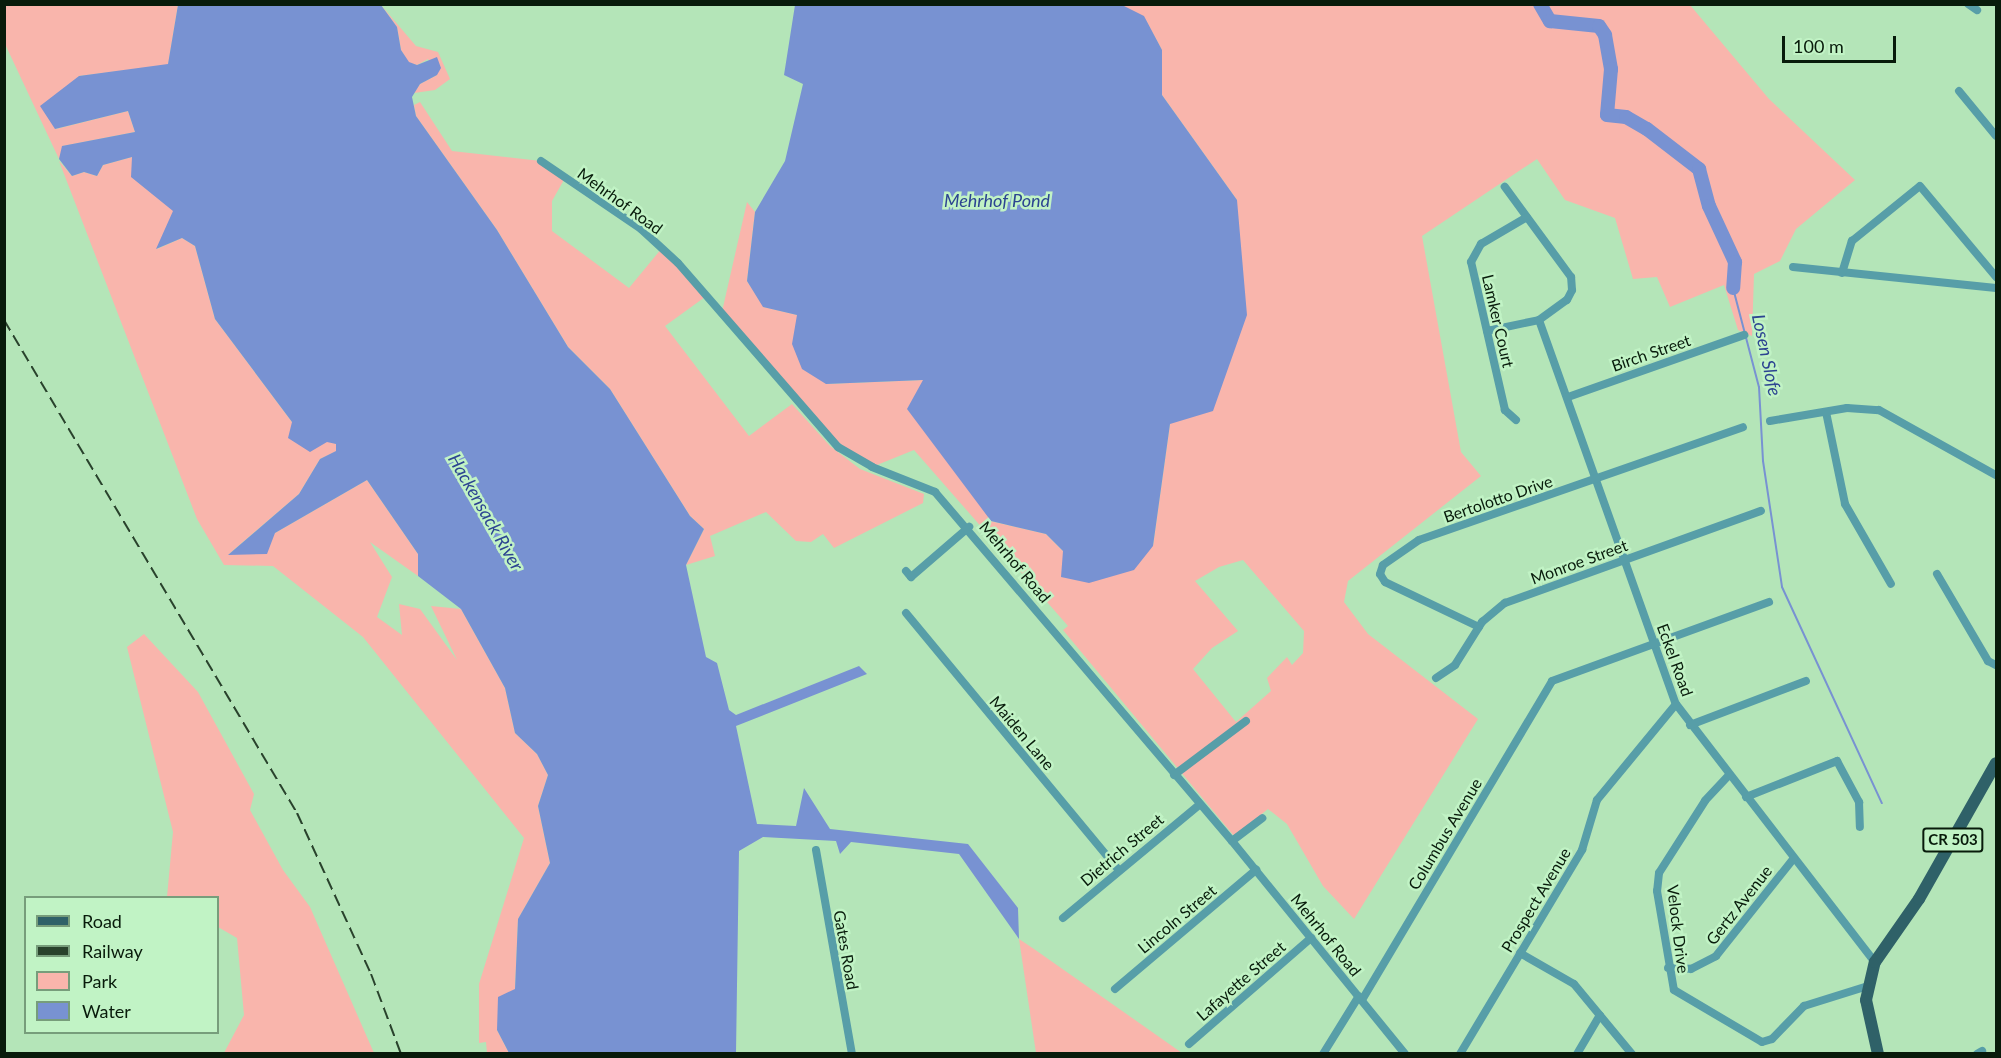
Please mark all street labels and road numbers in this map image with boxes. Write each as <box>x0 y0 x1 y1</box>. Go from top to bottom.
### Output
street label: Mehrhof Road <box>574 164 666 238</box>
street label: Lamker Court <box>1478 272 1518 370</box>
street label: Birch Street <box>1609 331 1693 375</box>
street label: Bertolotto Drive <box>1441 471 1555 527</box>
street label: Mehrhof Road <box>975 517 1055 607</box>
street label: Monroe Street <box>1528 536 1630 588</box>
street label: Eckel Road <box>1653 621 1697 699</box>
street label: Maiden Lane <box>986 692 1058 774</box>
street label: Columbus Avenue <box>1404 774 1486 894</box>
street label: Dietrich Street <box>1077 810 1167 890</box>
road number: CR 503 <box>1922 828 1984 852</box>
street label: Prospect Avenue <box>1497 844 1575 956</box>
street label: Gertz Avenue <box>1702 861 1776 949</box>
street label: Lincoln Street <box>1134 881 1220 957</box>
street label: Velock Drive <box>1663 884 1693 974</box>
street label: Mehrhof Road <box>1287 890 1365 980</box>
street label: Gates Road <box>830 909 862 991</box>
street label: Lafayette Street <box>1193 937 1289 1025</box>

